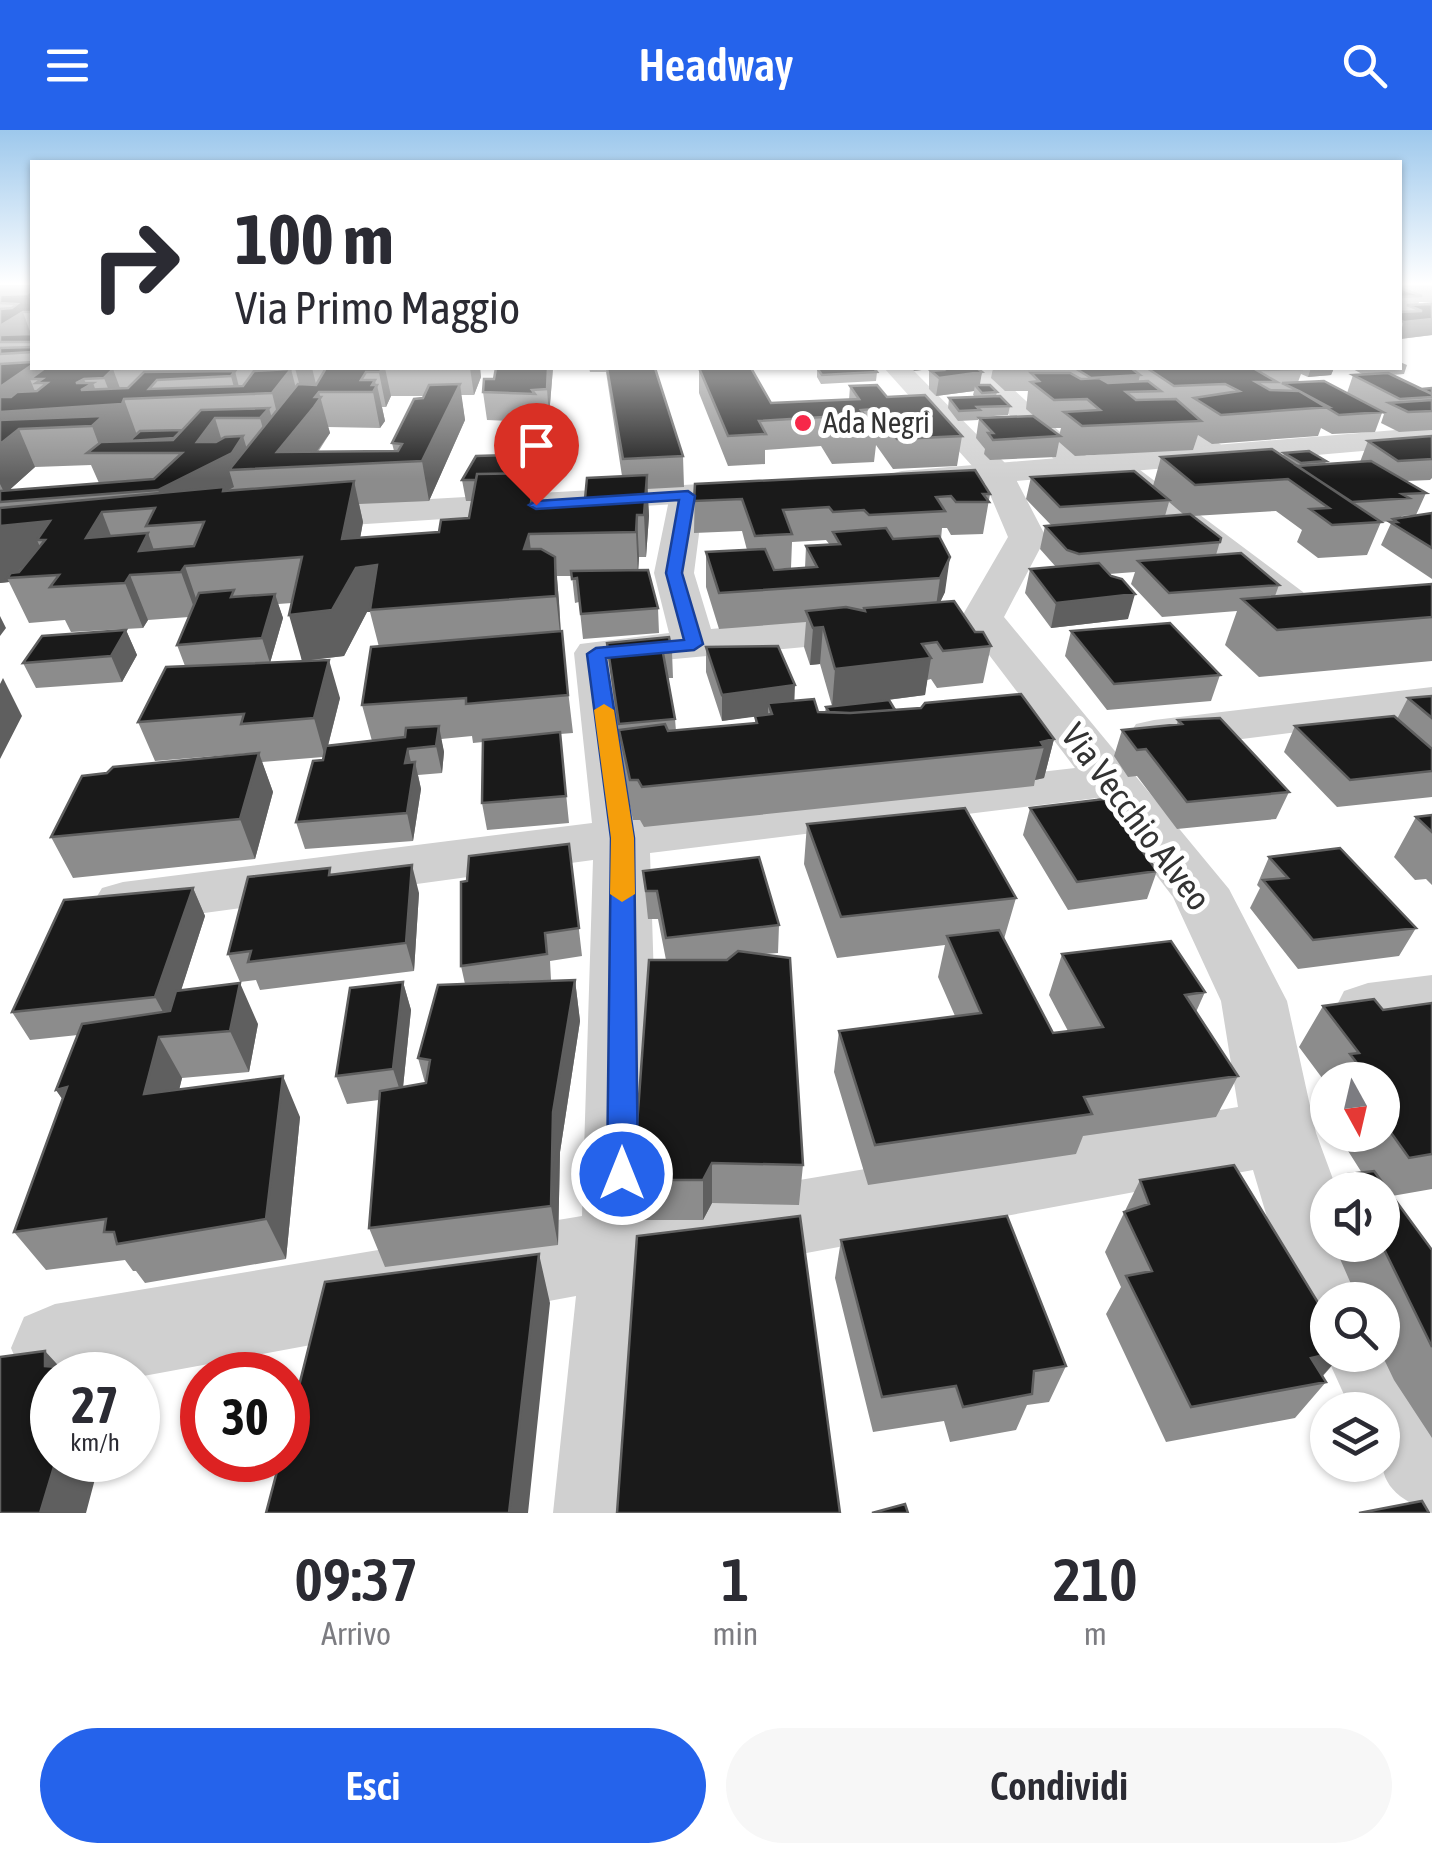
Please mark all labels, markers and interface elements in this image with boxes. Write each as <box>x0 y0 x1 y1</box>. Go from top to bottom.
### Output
icon: menu <box>40 38 95 93</box>
icon: search <box>1337 38 1392 93</box>
text: Headway <box>639 39 793 91</box>
text: 100 m <box>235 199 394 279</box>
icon: right <box>70 200 200 330</box>
text: Via Primo Maggio <box>235 282 520 334</box>
pin <box>494 403 579 506</box>
place label: Ada Negri <box>823 405 930 439</box>
marker: Ada Negri <box>792 412 814 434</box>
icon: arrive <box>509 418 564 473</box>
street label: Via Vecchio Alveo <box>1054 715 1220 917</box>
north arrow <box>1310 1062 1400 1152</box>
map controls <box>1310 1062 1400 1482</box>
position arrow <box>570 1122 674 1226</box>
button: sound <box>1310 1172 1400 1262</box>
button: search <box>1310 1282 1400 1372</box>
speed limit sign: 30 <box>180 1352 310 1482</box>
text: 27 <box>71 1376 118 1434</box>
button: layers <box>1310 1392 1400 1482</box>
text: km/h <box>70 1428 120 1456</box>
text: 09:37 <box>294 1545 418 1614</box>
text: 1 <box>721 1545 750 1614</box>
text: 210 <box>1053 1545 1137 1614</box>
text: Arrivo <box>321 1615 391 1652</box>
text: min <box>712 1615 758 1652</box>
text: m <box>1084 1615 1107 1652</box>
button: Esci <box>40 1728 706 1843</box>
button: Condividi <box>726 1728 1392 1843</box>

